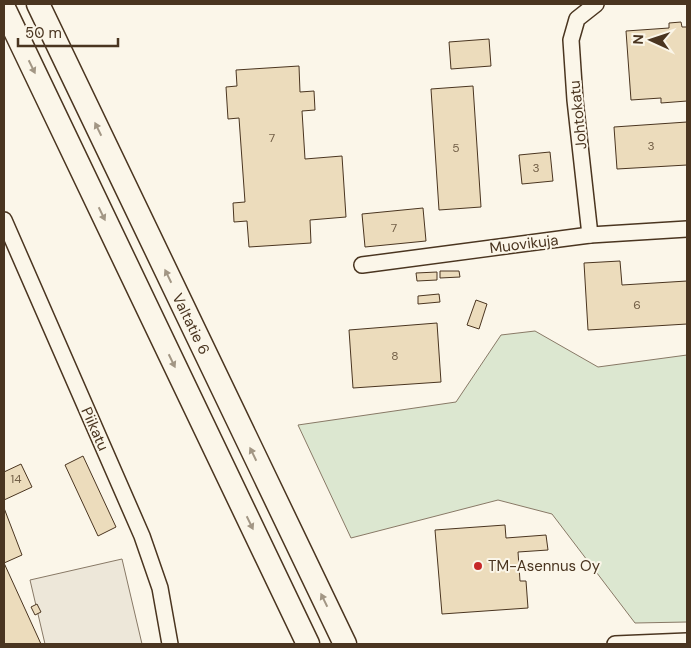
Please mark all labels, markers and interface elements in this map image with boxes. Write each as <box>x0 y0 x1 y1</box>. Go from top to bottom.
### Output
scale bar <box>18 15 118 47</box>
north arrow <box>626 15 676 65</box>
text: 50 m <box>25 23 62 43</box>
text: N <box>629 34 647 45</box>
one-way arrow <box>28 60 37 75</box>
street label: Johtokatu <box>564 79 592 151</box>
one-way arrow <box>94 122 102 136</box>
house number: 7 <box>269 130 275 146</box>
house number: 3 <box>647 138 655 154</box>
house number: 5 <box>452 140 460 156</box>
house number: 3 <box>532 160 540 176</box>
one-way arrow <box>99 207 107 221</box>
house number: 7 <box>391 220 397 236</box>
street label: Muovikuja <box>488 230 560 258</box>
one-way arrow <box>164 268 172 283</box>
street label: Valtatie 6 <box>168 290 214 358</box>
house number: 6 <box>633 297 641 313</box>
house number: 8 <box>391 348 399 364</box>
one-way arrow <box>169 354 177 368</box>
street label: Piikatu <box>77 404 113 454</box>
one-way arrow <box>249 447 257 461</box>
house number: 14 <box>10 471 22 487</box>
one-way arrow <box>246 516 254 530</box>
place label: TM-Asennus Oy <box>488 556 601 576</box>
marker: TM-Asennus Oy <box>472 560 484 572</box>
one-way arrow <box>319 593 327 607</box>

